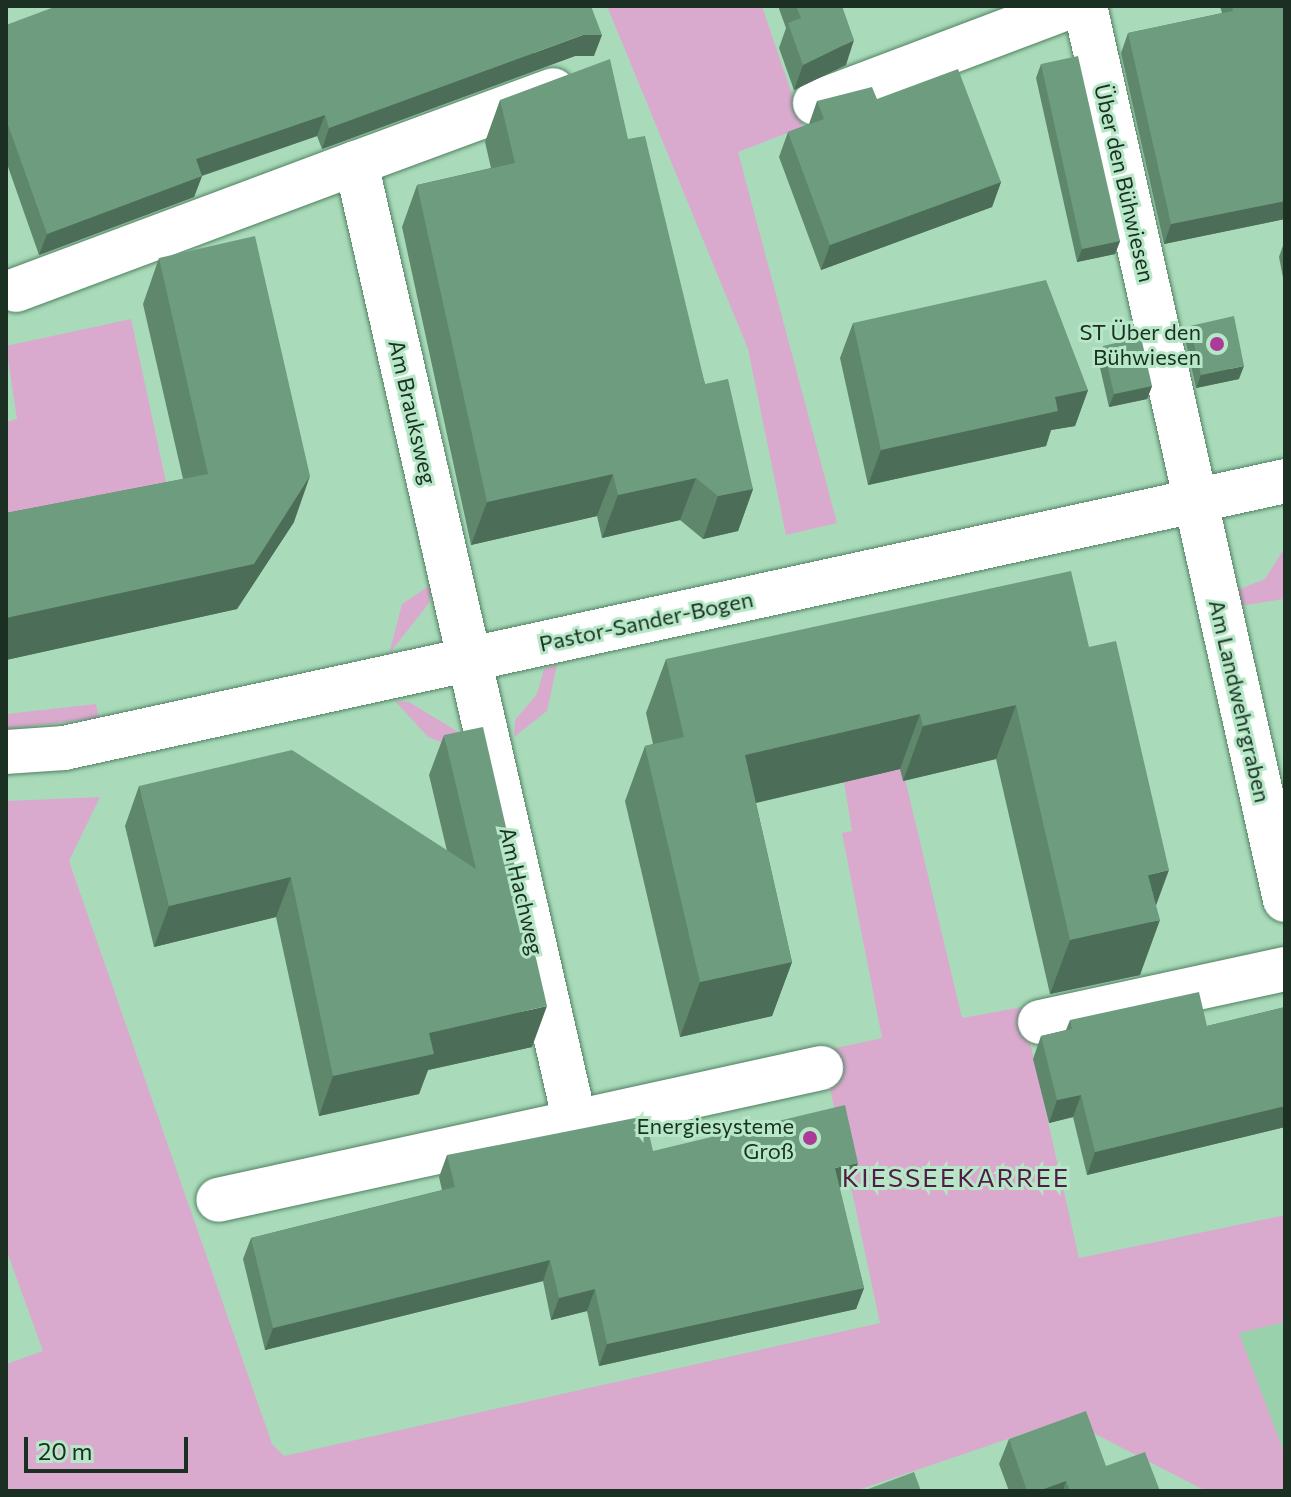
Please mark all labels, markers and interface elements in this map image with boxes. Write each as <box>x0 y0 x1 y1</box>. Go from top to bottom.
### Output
street label: Über den Bühwiesen <box>1089 81 1161 285</box>
place label: ST Über den Bühwiesen <box>1079 318 1201 370</box>
marker: ST Über den Bühwiesen <box>1208 335 1226 353</box>
street label: Am Brauksweg <box>384 337 442 487</box>
street label: Pastor-Sander-Bogen <box>537 585 755 657</box>
street label: Am Landwehrgraben <box>1204 597 1276 805</box>
street label: Am Hachweg <box>494 824 550 958</box>
place label: Energiesysteme Groß <box>636 1112 794 1164</box>
marker: Energiesysteme Groß <box>801 1129 819 1147</box>
district label: KIESSEEKARREE <box>842 1161 1070 1193</box>
scale bar <box>28 1421 192 1471</box>
text: 20 m <box>38 1436 92 1465</box>

